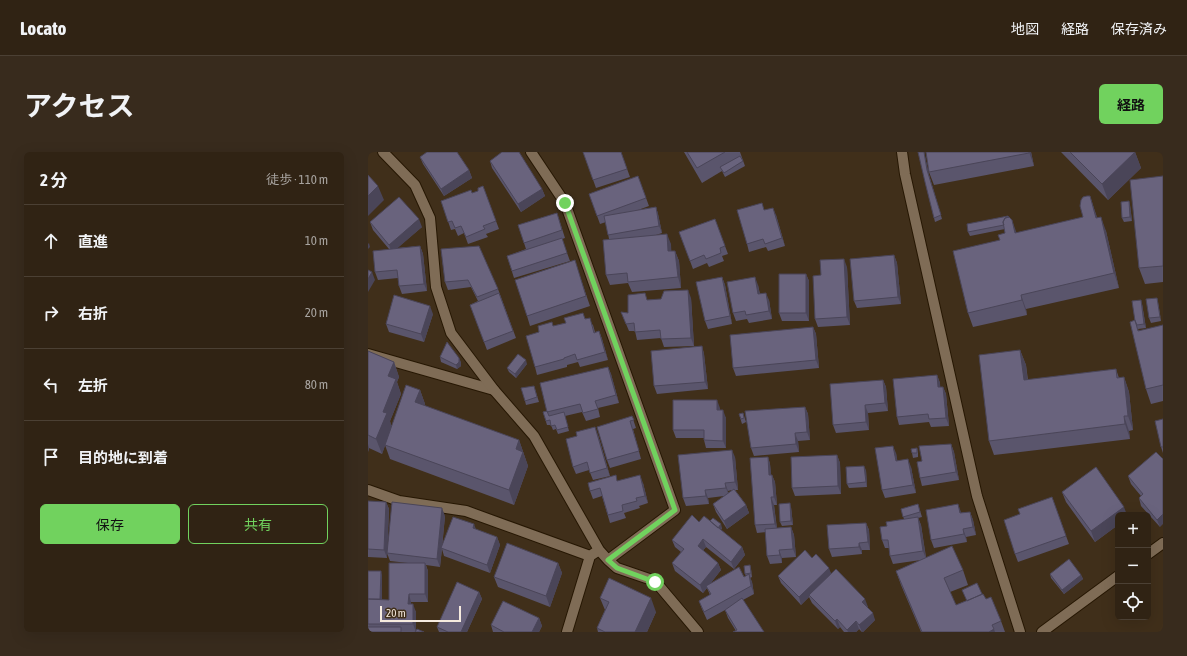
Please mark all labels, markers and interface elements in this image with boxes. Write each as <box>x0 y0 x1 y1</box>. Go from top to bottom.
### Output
text: Locato <box>20 17 66 39</box>
text: 地図 <box>1011 21 1039 37</box>
text: 経路 <box>1061 21 1089 37</box>
text: 保存済み <box>1111 21 1167 37</box>
button: 経路 <box>1099 84 1163 124</box>
text: アクセス <box>24 90 135 122</box>
text: 2 分 <box>40 170 67 190</box>
text: 徒歩 · 110 m <box>266 172 328 187</box>
route end <box>556 194 574 212</box>
icon: ahead <box>40 230 62 252</box>
text: 直進 <box>78 233 108 250</box>
text: 10 m <box>305 233 328 248</box>
icon: right <box>40 302 62 324</box>
text: 右折 <box>78 305 108 322</box>
text: 20 m <box>305 305 328 320</box>
icon: left <box>40 374 62 396</box>
text: 左折 <box>78 377 108 394</box>
text: 80 m <box>305 377 328 392</box>
icon: arrive <box>40 446 62 468</box>
text: 目的地に到着 <box>78 449 168 466</box>
button: 保存 <box>40 504 180 544</box>
button: 共有 <box>188 504 328 544</box>
map controls <box>1115 512 1151 620</box>
button: + <box>1115 512 1151 548</box>
button: − <box>1115 548 1151 584</box>
route start <box>646 573 664 591</box>
button: locate <box>1115 584 1151 620</box>
scale bar <box>380 604 461 623</box>
text: 20 m <box>386 607 406 619</box>

